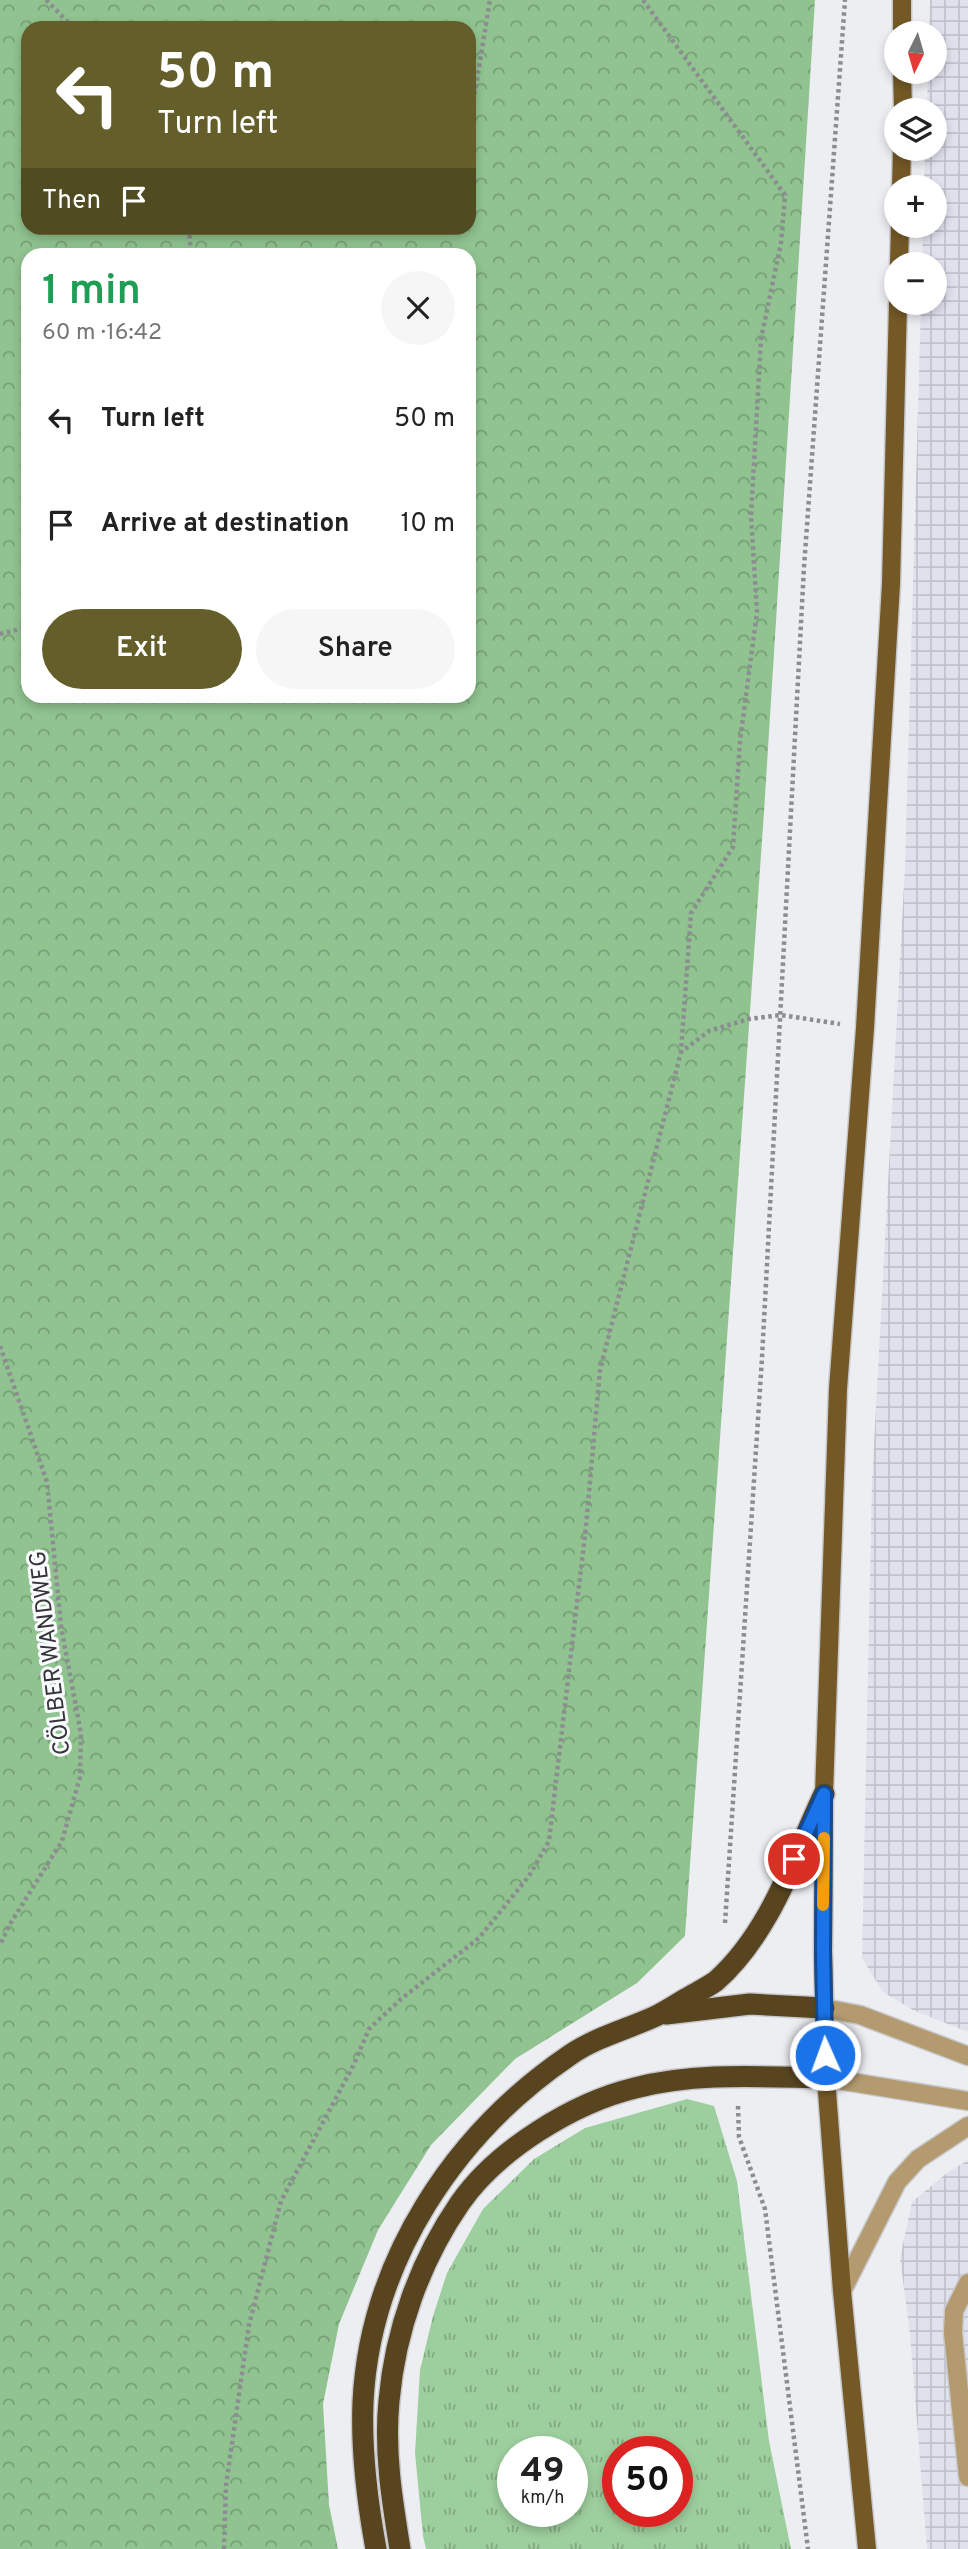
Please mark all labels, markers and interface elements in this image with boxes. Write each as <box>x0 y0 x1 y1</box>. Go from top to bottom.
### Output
north arrow <box>884 21 947 84</box>
map controls <box>884 21 947 315</box>
text: 50 m <box>157 44 274 106</box>
icon: left <box>42 49 133 140</box>
button: layers <box>884 98 947 161</box>
text: Turn left <box>157 105 278 145</box>
button: + <box>884 175 947 238</box>
icon: arrive <box>115 182 153 220</box>
text: Then <box>42 185 101 218</box>
button: − <box>884 252 947 315</box>
text: 1 min <box>42 266 141 319</box>
button: close <box>381 271 455 345</box>
text: 60 m · 16:42 <box>42 319 162 348</box>
icon: left <box>42 401 80 439</box>
text: Turn left <box>101 403 205 436</box>
text: 50 m <box>394 403 455 436</box>
icon: arrive <box>42 506 80 544</box>
text: Arrive at destination <box>101 508 349 541</box>
text: 10 m <box>400 508 455 541</box>
button: Exit <box>42 609 242 689</box>
button: Share <box>256 609 455 689</box>
street label: CÖLBER WANDWEG <box>24 1549 78 1757</box>
pin <box>764 1829 824 1889</box>
icon: arrive <box>775 1840 813 1878</box>
position arrow <box>788 2018 862 2092</box>
speed limit sign: 50 <box>602 2436 693 2527</box>
text: 49 <box>520 2450 565 2494</box>
text: km/h <box>521 2487 564 2510</box>

